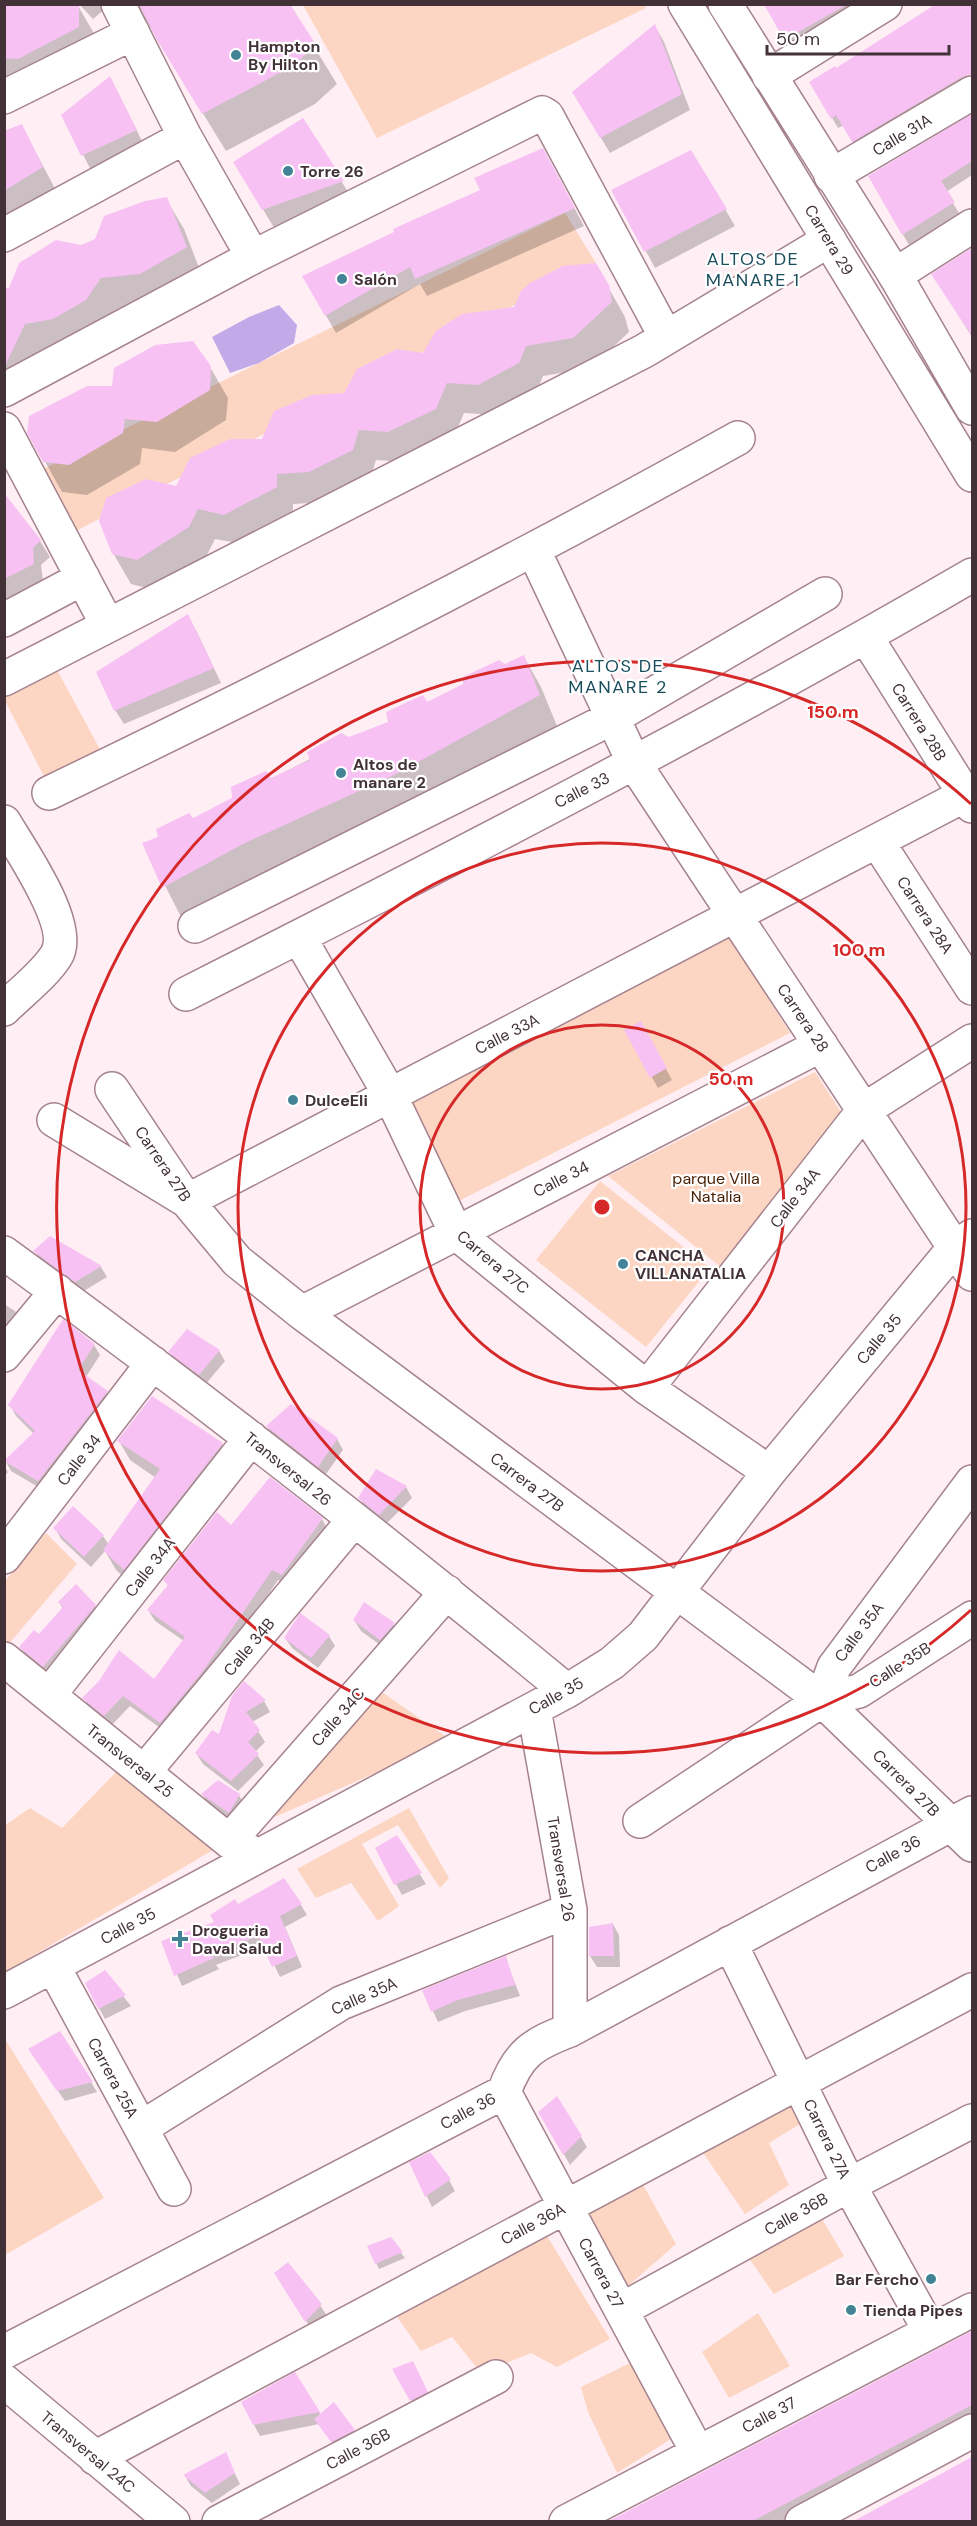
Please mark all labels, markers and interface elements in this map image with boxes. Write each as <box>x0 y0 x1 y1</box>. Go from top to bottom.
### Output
scale bar <box>767 18 948 56</box>
text: 50 m <box>776 27 820 51</box>
place label: Hampton By Hilton <box>248 36 320 75</box>
marker: Hampton By Hilton <box>229 48 243 62</box>
street label: Calle 31A <box>869 109 936 161</box>
place label: Torre 26 <box>300 161 364 182</box>
marker: Torre 26 <box>281 164 295 178</box>
street label: Carrera 29 <box>800 201 858 279</box>
district label: ALTOS DE MANARE 1 <box>706 247 800 292</box>
place label: Salón <box>354 269 397 290</box>
marker: Salón <box>335 272 349 286</box>
district label: ALTOS DE MANARE 2 <box>568 654 668 699</box>
street label: Carrera 28B <box>887 679 951 765</box>
text: 150 m <box>807 700 859 724</box>
place label: Altos de manare 2 <box>353 754 426 793</box>
marker: Altos de manare 2 <box>334 766 348 780</box>
street label: Calle 33 <box>551 767 613 813</box>
street label: Carrera 28A <box>892 872 958 958</box>
text: 100 m <box>832 938 886 962</box>
street label: Carrera 28 <box>772 980 834 1056</box>
street label: Calle 33A <box>471 1009 543 1059</box>
text: 50 m <box>708 1067 754 1091</box>
place label: DulceEli <box>305 1090 368 1111</box>
marker: DulceEli <box>286 1093 300 1107</box>
street label: Carrera 27B <box>130 1122 196 1206</box>
street label: Calle 34 <box>530 1156 593 1202</box>
street label: Calle 34A <box>765 1163 825 1232</box>
park label: parque Villa Natalia <box>672 1168 760 1207</box>
centre of rings <box>592 1197 612 1217</box>
street label: Carrera 27C <box>452 1226 534 1298</box>
place label: CANCHA VILLANATALIA <box>635 1245 746 1284</box>
marker: CANCHA VILLANATALIA <box>616 1257 630 1271</box>
street label: Calle 35 <box>852 1309 906 1369</box>
street label: Transversal 26 <box>240 1427 336 1511</box>
street label: Calle 34 <box>52 1430 106 1490</box>
street label: Carrera 27B <box>486 1447 568 1517</box>
street label: Calle 34A <box>120 1532 180 1601</box>
street label: Calle 35A <box>830 1598 889 1666</box>
street label: Calle 34B <box>219 1614 279 1680</box>
street label: Calle 35B <box>865 1637 935 1693</box>
street label: Calle 35 <box>525 1672 587 1720</box>
street label: Calle 34C <box>307 1683 369 1751</box>
street label: Transversal 25 <box>82 1719 178 1803</box>
street label: Carrera 27B <box>868 1745 944 1821</box>
street label: Transversal 26 <box>542 1815 580 1923</box>
street label: Calle 36 <box>862 1830 924 1878</box>
street label: Calle 35 <box>97 1903 159 1949</box>
place label: Drogueria Daval Salud <box>192 1920 282 1959</box>
marker: Drogueria Daval Salud <box>173 1932 187 1946</box>
street label: Calle 35A <box>328 1972 400 2020</box>
street label: Carrera 25A <box>83 2034 143 2122</box>
street label: Calle 36 <box>437 2088 499 2134</box>
street label: Carrera 27A <box>799 2096 856 2183</box>
street label: Calle 36B <box>760 2188 832 2240</box>
street label: Calle 36A <box>497 2198 569 2250</box>
street label: Carrera 27 <box>574 2234 628 2312</box>
place label: Bar Fercho <box>835 2269 919 2290</box>
marker: Bar Fercho <box>924 2272 938 2286</box>
place label: Tienda Pipes <box>863 2300 963 2321</box>
marker: Tienda Pipes <box>844 2303 858 2317</box>
street label: Calle 37 <box>738 2392 800 2438</box>
street label: Transversal 24C <box>36 2406 140 2498</box>
street label: Calle 36B <box>322 2423 394 2475</box>

